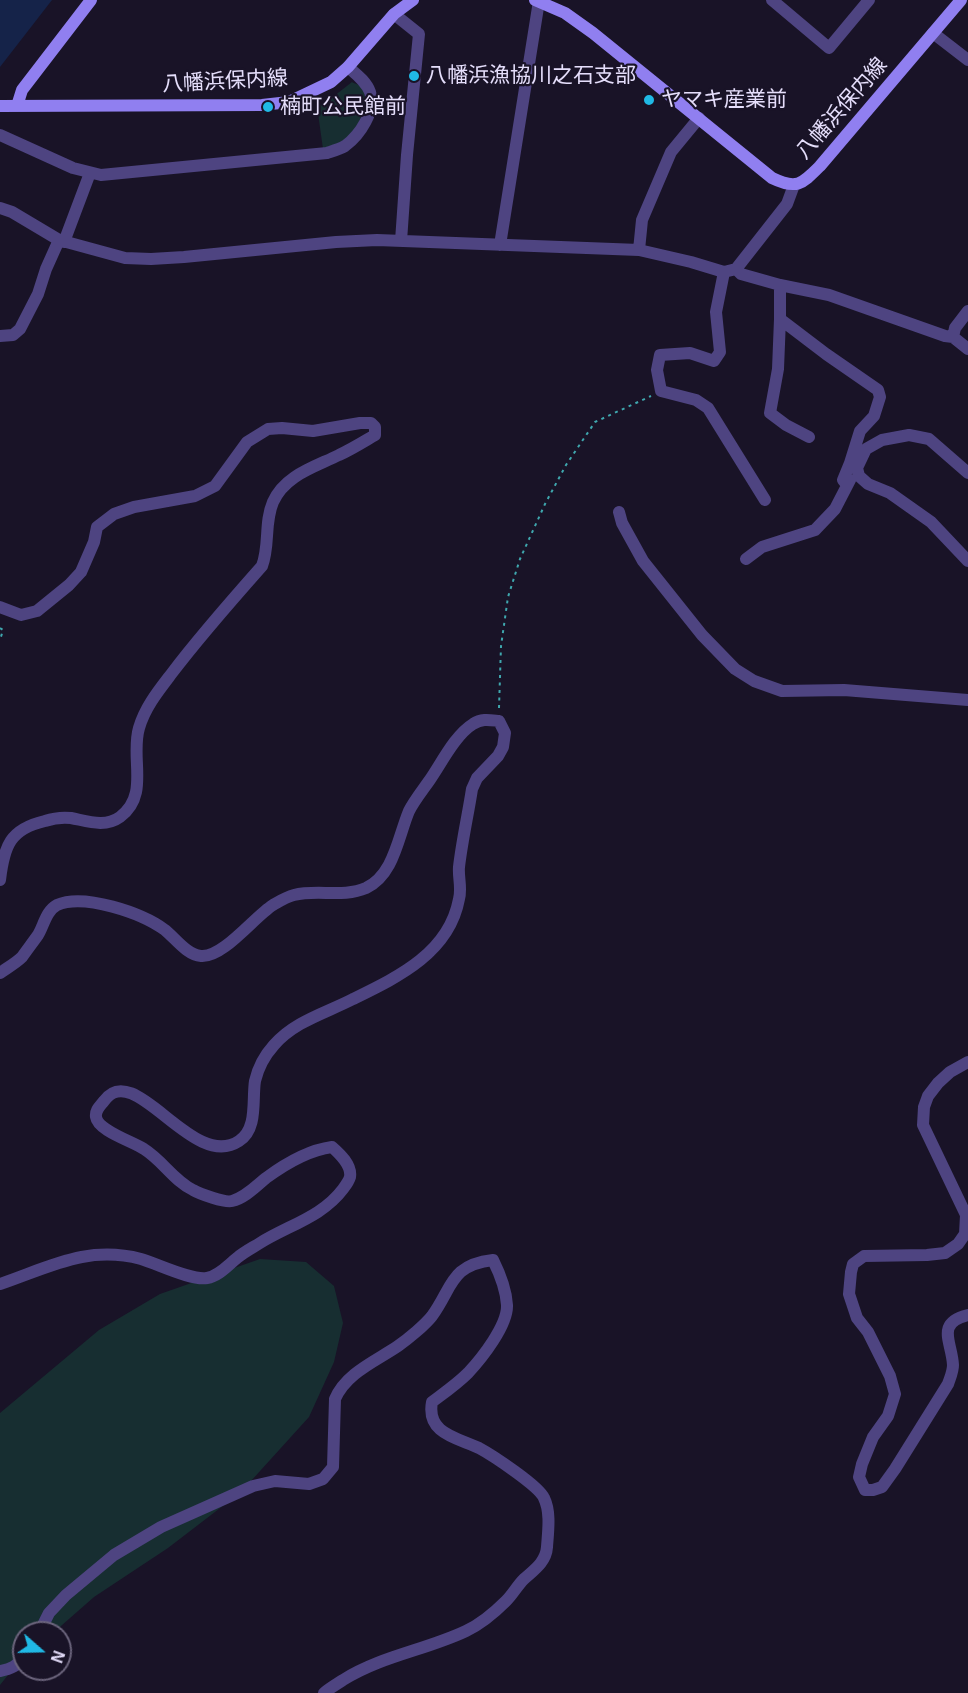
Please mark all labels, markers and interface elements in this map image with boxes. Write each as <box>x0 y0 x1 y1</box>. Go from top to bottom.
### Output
street label: 八幡浜保内線 <box>791 53 893 165</box>
place label: 八幡浜漁協川之石支部 <box>426 63 636 89</box>
street label: 八幡浜保内線 <box>161 66 289 98</box>
marker: 八幡浜漁協川之石支部 <box>407 69 421 83</box>
place label: ヤマキ産業前 <box>661 87 787 113</box>
marker: ヤマキ産業前 <box>642 93 656 107</box>
place label: 楠町公民館前 <box>280 94 406 120</box>
marker: 楠町公民館前 <box>261 100 275 114</box>
north arrow <box>12 1621 72 1681</box>
text: N <box>48 1648 67 1665</box>

